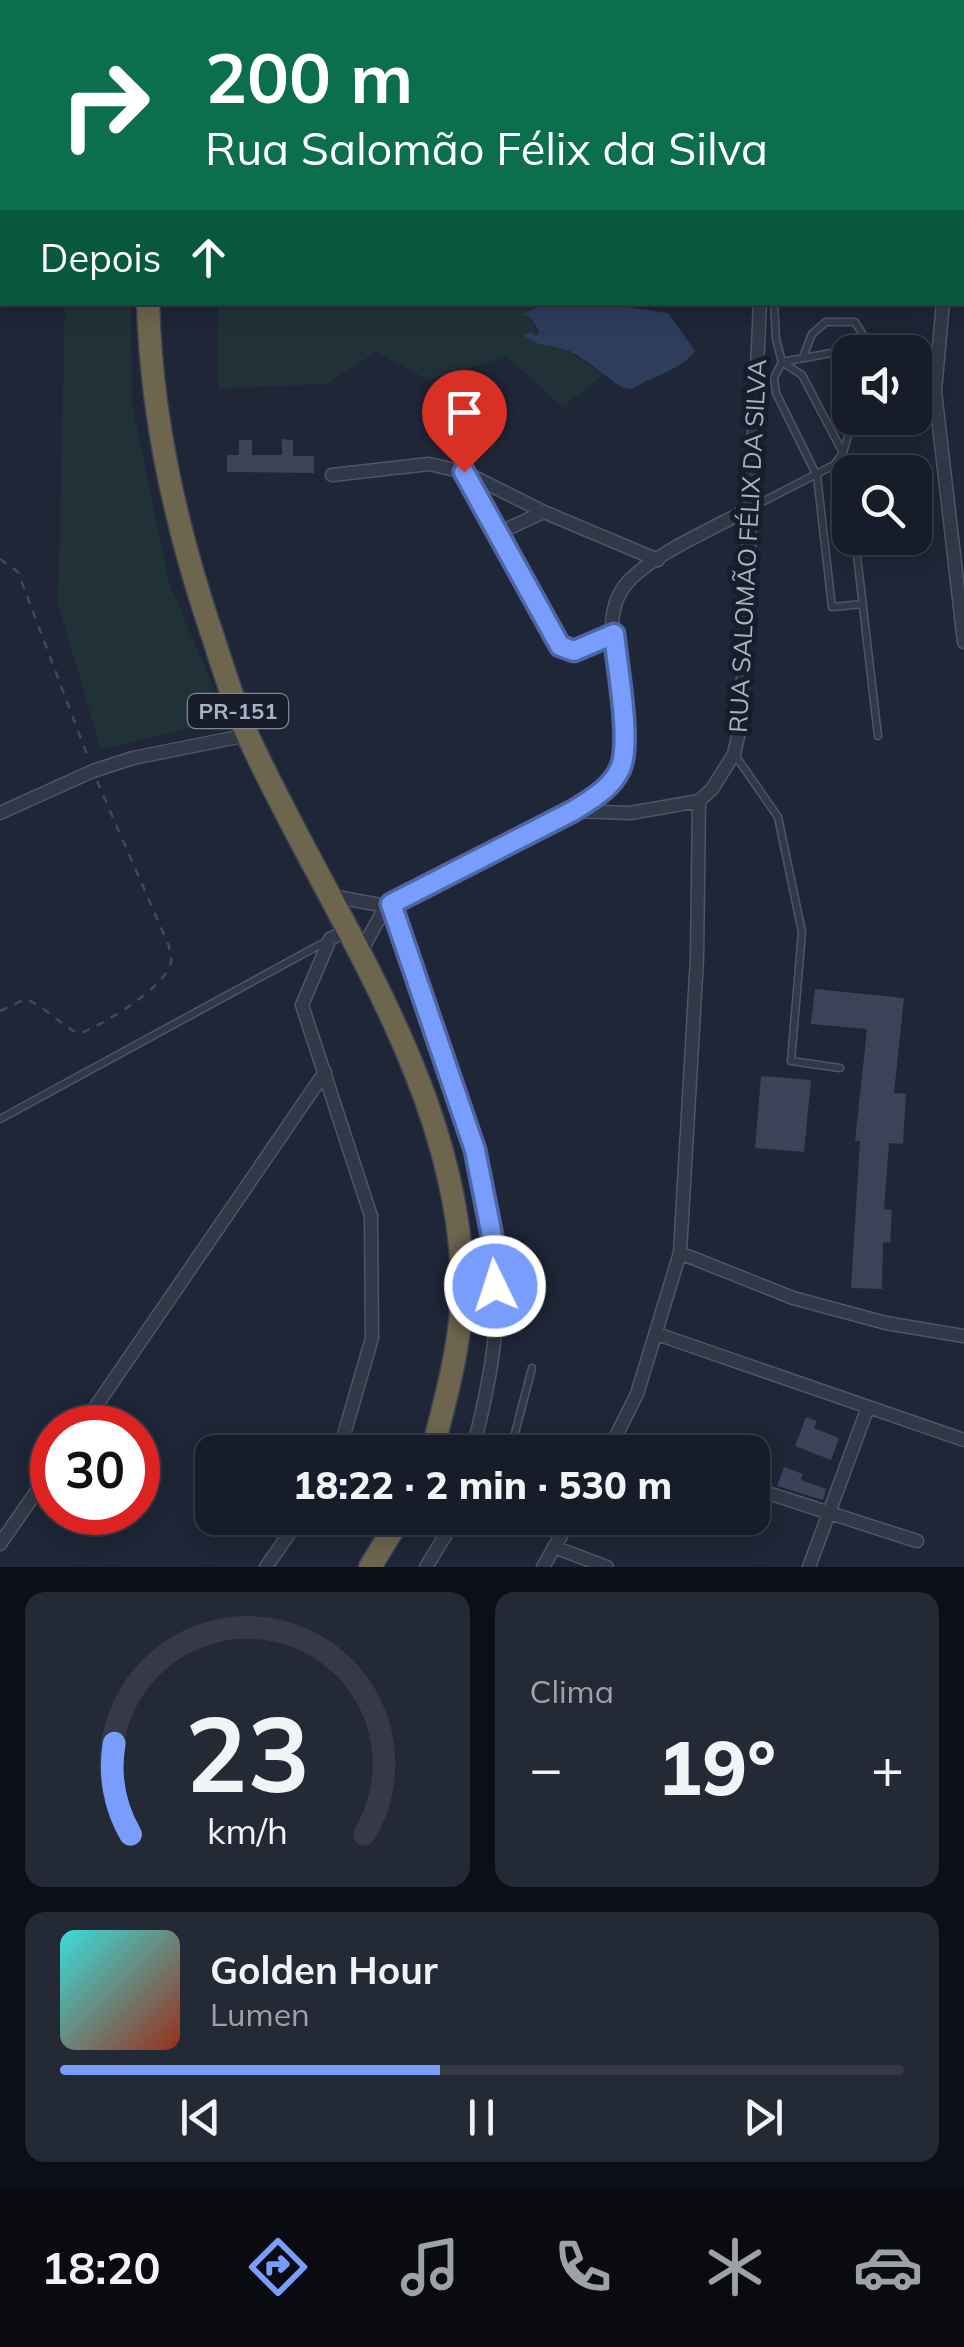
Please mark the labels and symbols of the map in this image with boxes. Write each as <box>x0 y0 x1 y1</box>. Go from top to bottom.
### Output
street label: RUA SALOMÃO FÉLIX DA SILVA <box>722 358 772 734</box>
pin <box>422 370 507 473</box>
road number: PR-151 <box>188 694 288 728</box>
position arrow <box>443 1234 547 1338</box>
speed limit sign: 30 <box>30 1405 160 1535</box>

